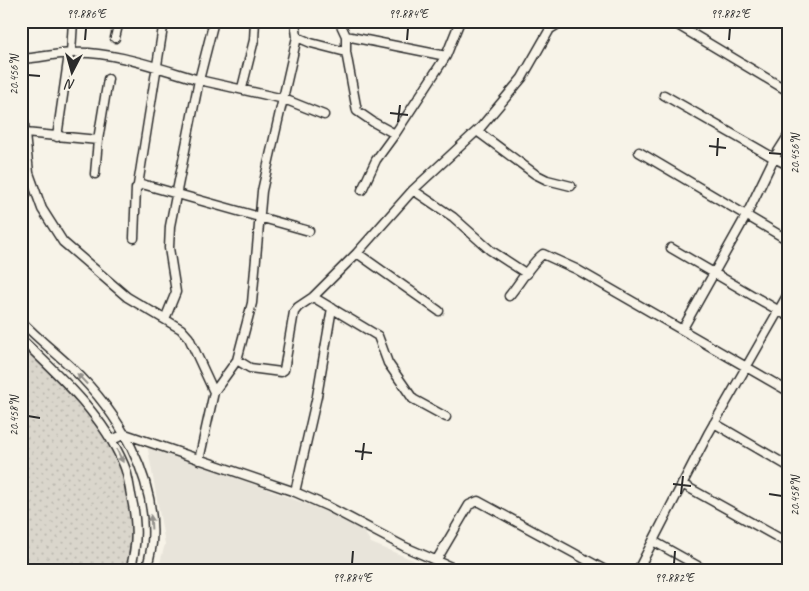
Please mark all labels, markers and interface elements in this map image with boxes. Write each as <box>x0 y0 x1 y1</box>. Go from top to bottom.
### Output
text: 99.886°E <box>66 6 107 22</box>
text: 99.884°E <box>388 6 429 22</box>
text: 99.882°E <box>710 6 751 22</box>
north arrow <box>48 48 98 98</box>
text: 20.456°N <box>6 53 22 95</box>
text: N <box>63 75 76 93</box>
text: 20.456°N <box>787 132 803 174</box>
one-way arrow <box>76 373 88 385</box>
text: 20.458°N <box>6 394 22 436</box>
one-way arrow <box>116 449 124 463</box>
text: 20.458°N <box>787 474 803 516</box>
one-way arrow <box>146 513 154 529</box>
text: 99.884°E <box>332 570 373 586</box>
text: 99.882°E <box>654 570 695 586</box>

